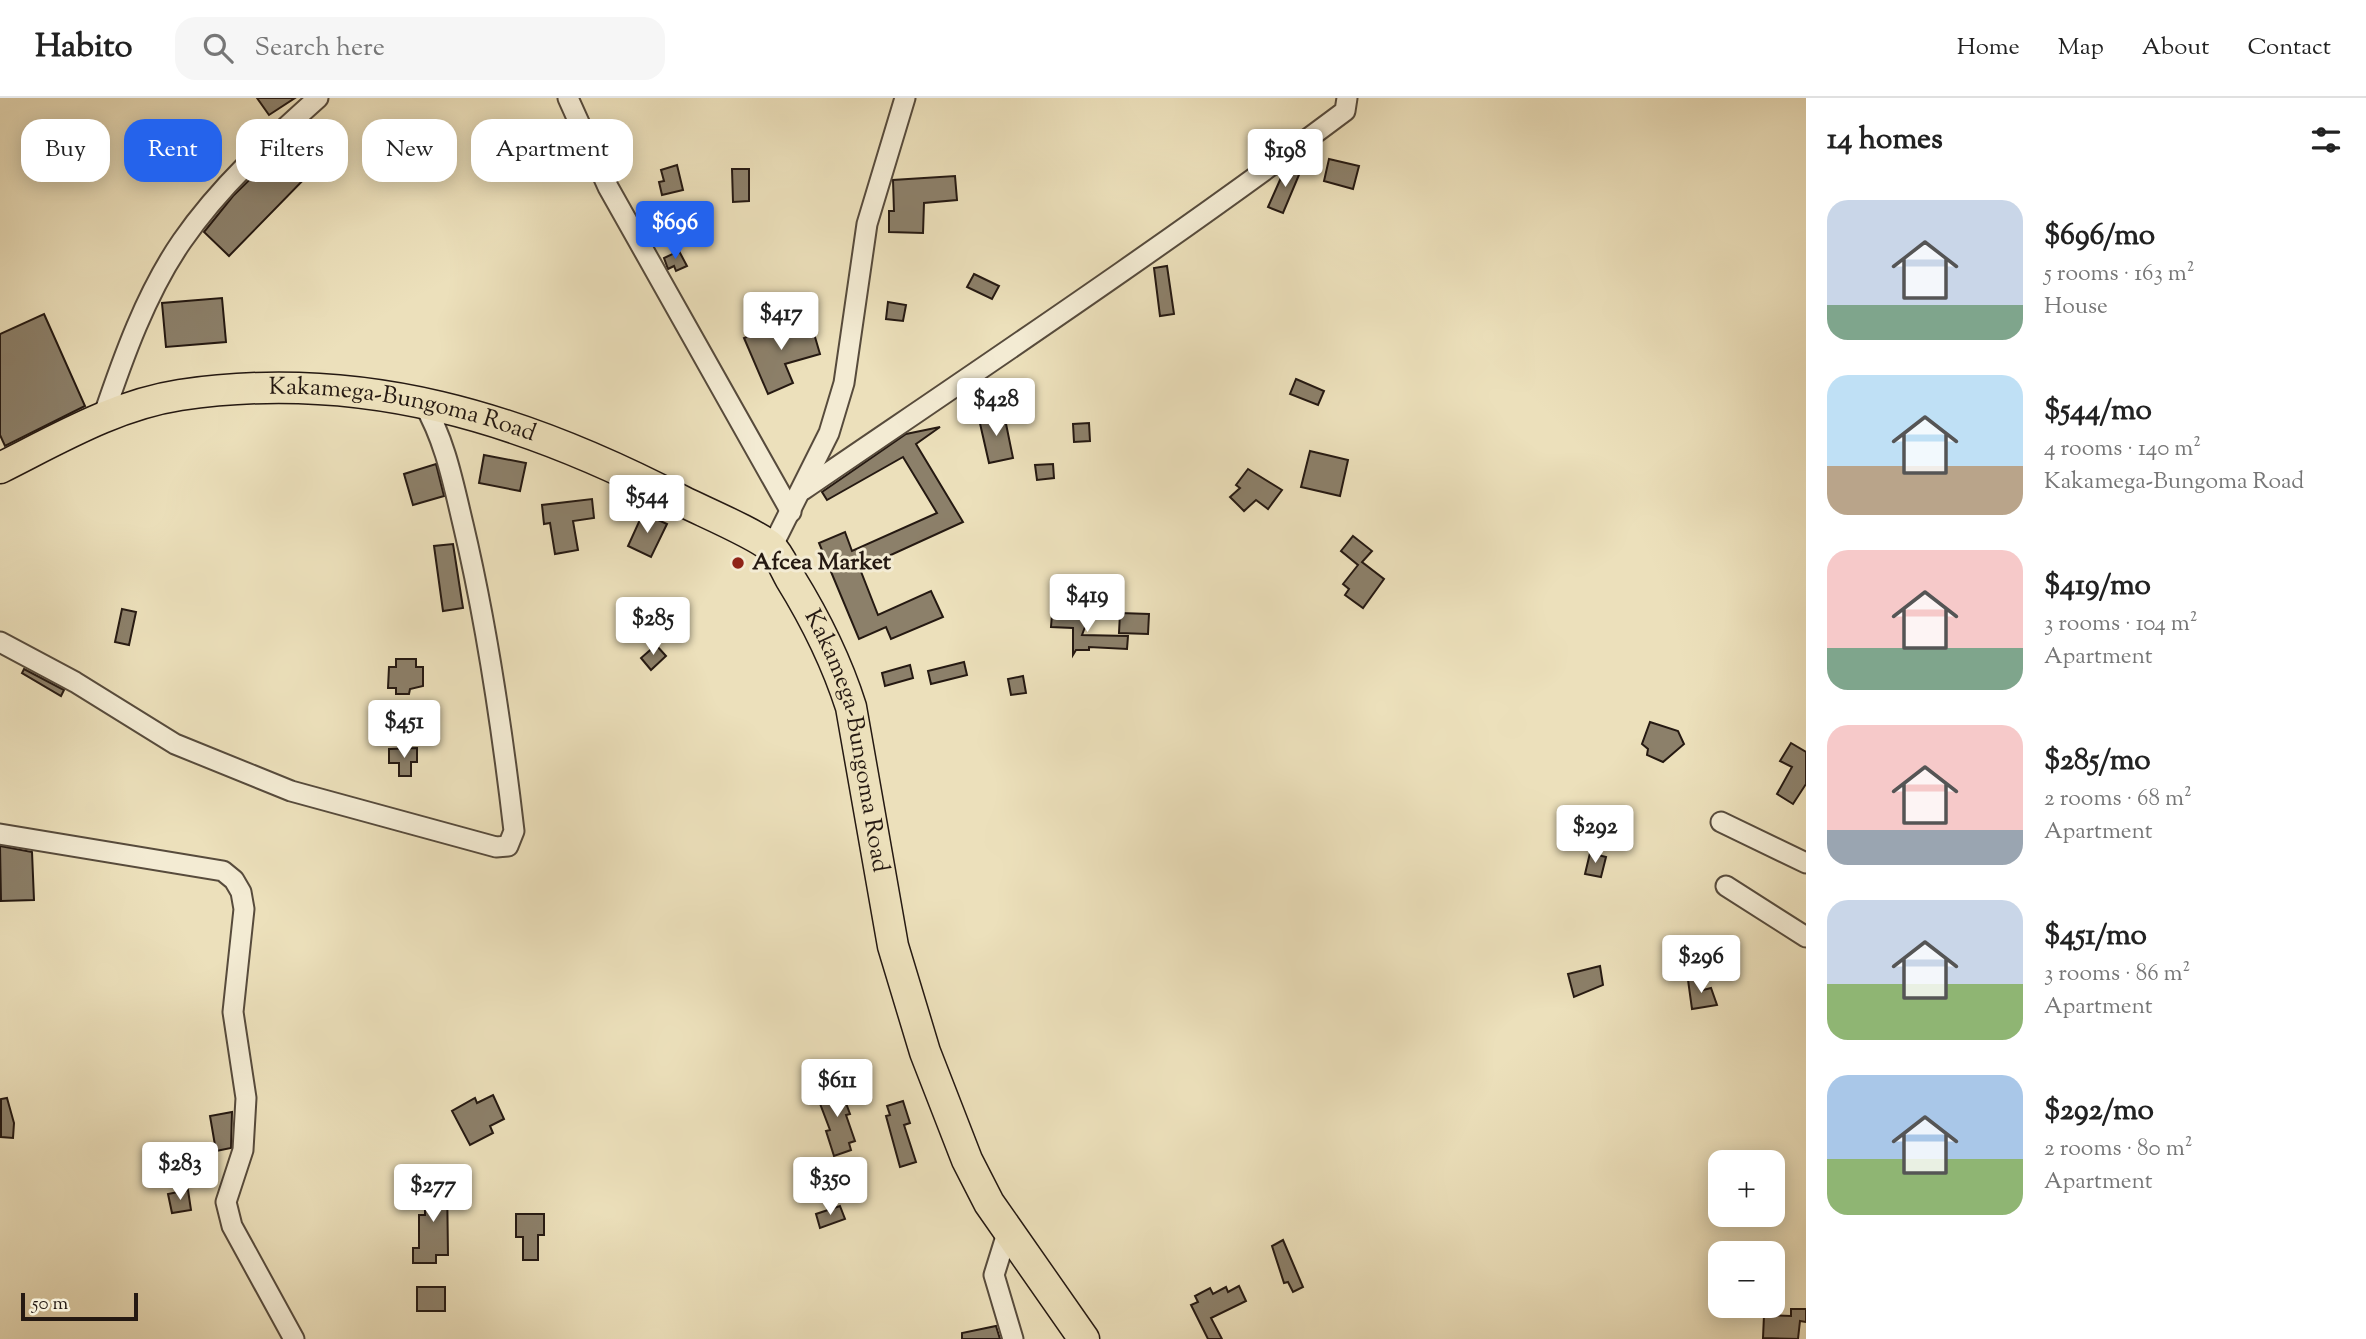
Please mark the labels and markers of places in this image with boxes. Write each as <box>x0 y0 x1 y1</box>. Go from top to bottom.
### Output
pin: $198 <box>1244 130 1326 189</box>
pin: $696 <box>634 202 716 261</box>
pin: $417 <box>740 292 822 352</box>
pin: $428 <box>955 378 1037 438</box>
pin: $544 <box>606 476 688 535</box>
place label: Afcea Market <box>752 546 892 580</box>
marker: Afcea Market <box>730 555 746 571</box>
pin: $419 <box>1046 574 1128 634</box>
pin: $285 <box>612 598 694 657</box>
pin: $451 <box>363 700 445 760</box>
pin: $292 <box>1554 806 1636 865</box>
pin: $296 <box>1660 936 1742 995</box>
pin: $611 <box>796 1060 878 1119</box>
pin: $283 <box>139 1142 221 1202</box>
pin: $350 <box>789 1158 871 1217</box>
pin: $277 <box>392 1164 474 1224</box>

